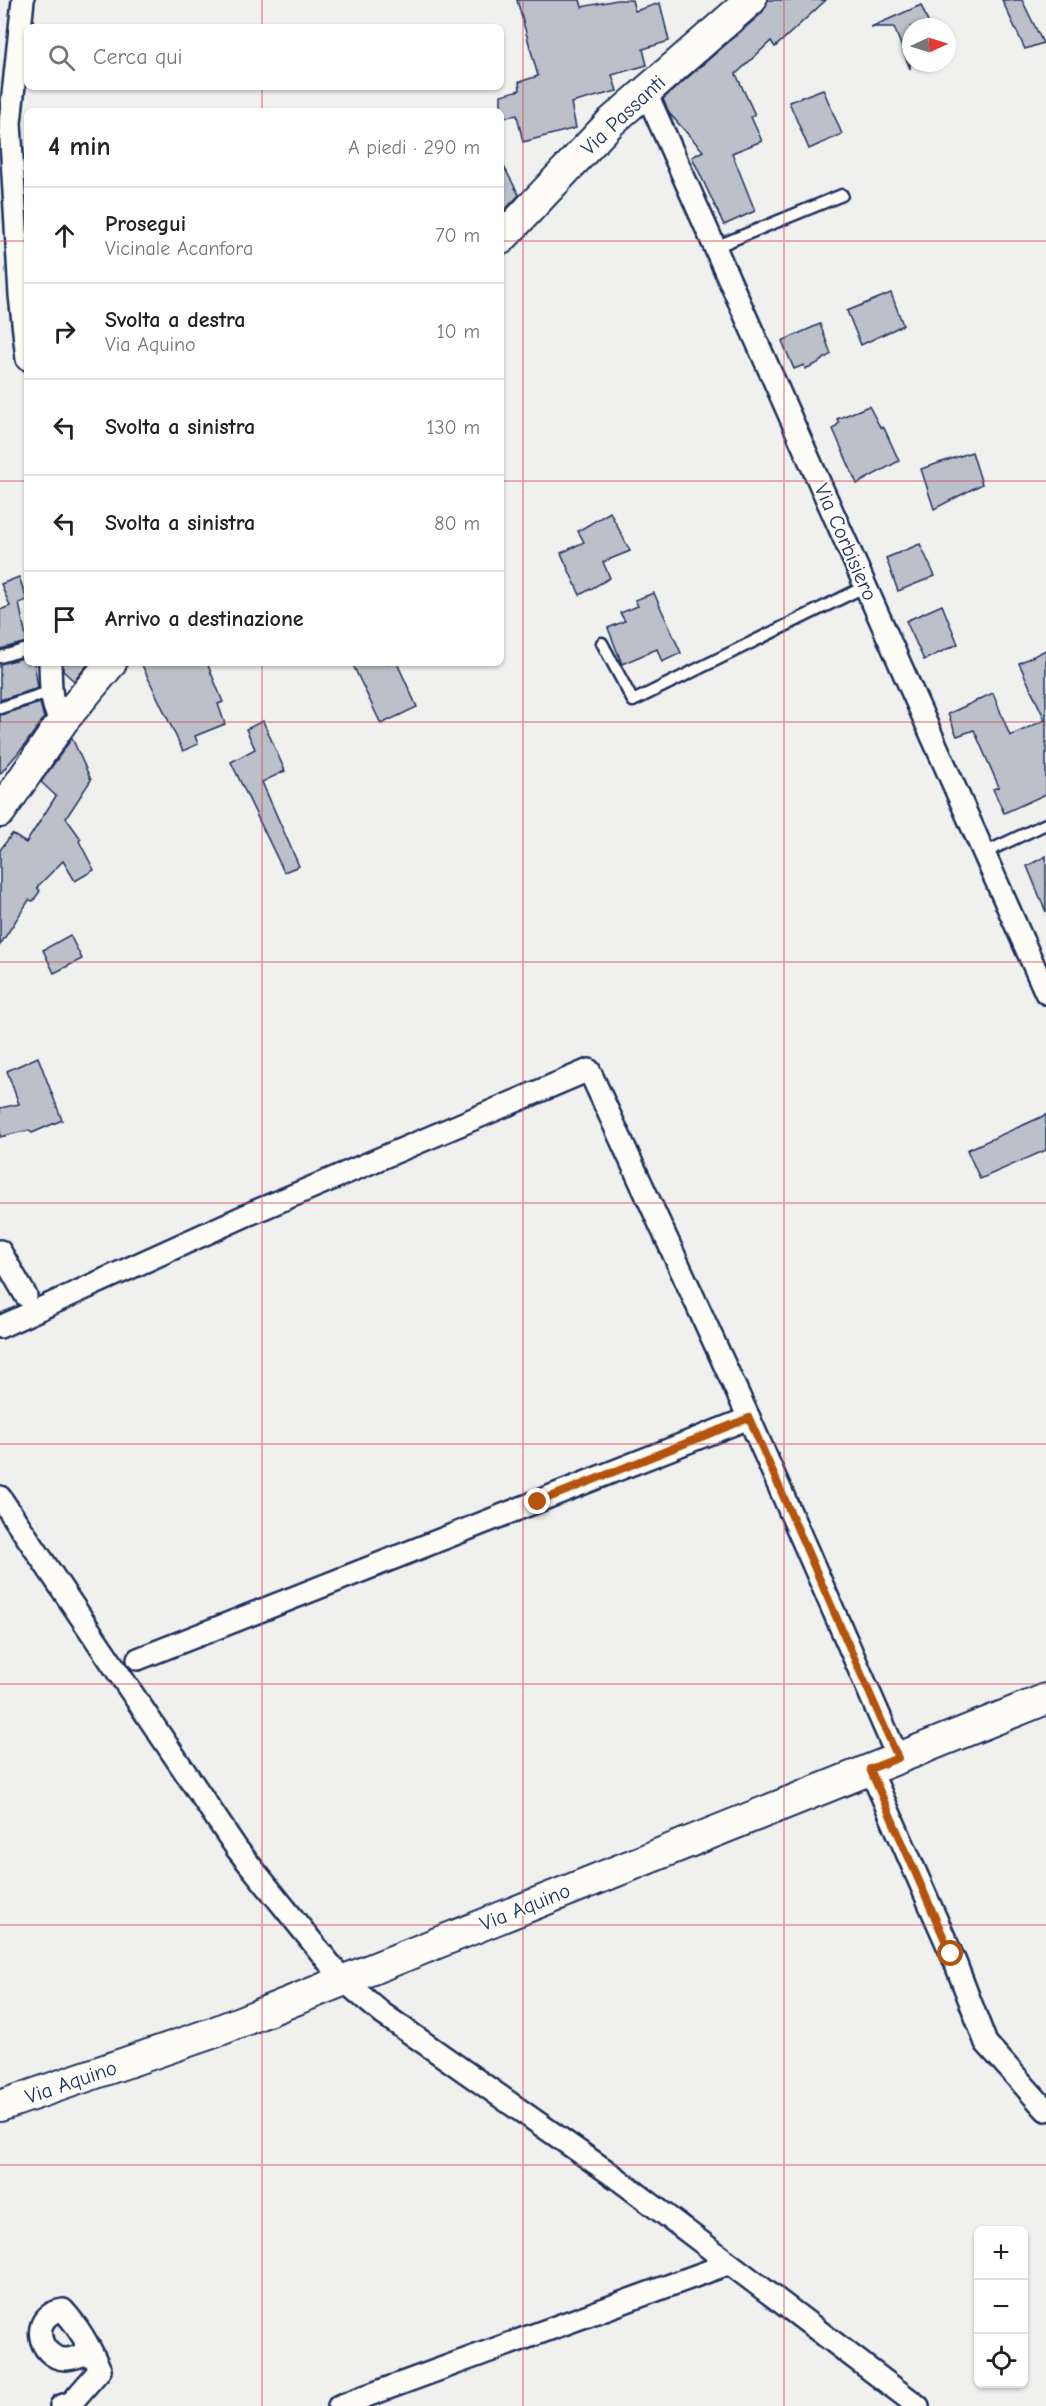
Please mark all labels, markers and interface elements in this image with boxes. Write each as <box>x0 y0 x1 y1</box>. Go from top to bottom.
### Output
north arrow <box>902 18 956 72</box>
search box <box>24 24 504 90</box>
icon: search <box>45 41 78 74</box>
text: Cerca qui <box>93 44 183 70</box>
street label: Via Passanti <box>576 70 670 160</box>
text: 4 min <box>48 132 111 162</box>
text: A piedi · 290 m <box>348 136 480 159</box>
text: Prosegui <box>105 211 186 237</box>
icon: ahead <box>48 219 81 252</box>
text: 70 m <box>435 224 480 247</box>
text: Vicinale Acanfora <box>105 237 253 260</box>
text: Svolta a destra <box>105 307 246 333</box>
icon: right <box>48 315 81 348</box>
text: 10 m <box>437 320 480 343</box>
text: Via Aquino <box>105 333 196 356</box>
icon: left <box>48 411 81 444</box>
text: Svolta a sinistra <box>105 414 255 440</box>
text: 130 m <box>427 416 480 439</box>
street label: Via Corbisiero <box>810 480 882 604</box>
icon: left <box>48 507 81 540</box>
text: Svolta a sinistra <box>105 510 255 536</box>
text: 80 m <box>434 512 480 535</box>
icon: arrive <box>48 603 81 636</box>
text: Arrivo a destinazione <box>105 606 304 632</box>
route end <box>524 1488 550 1514</box>
street label: Via Aquino <box>476 1878 574 1936</box>
route start <box>937 1940 963 1966</box>
street label: Via Aquino <box>22 2055 120 2109</box>
map controls <box>974 2226 1028 2388</box>
button: + <box>974 2226 1028 2280</box>
button: − <box>974 2280 1028 2334</box>
button: locate <box>974 2334 1028 2388</box>

